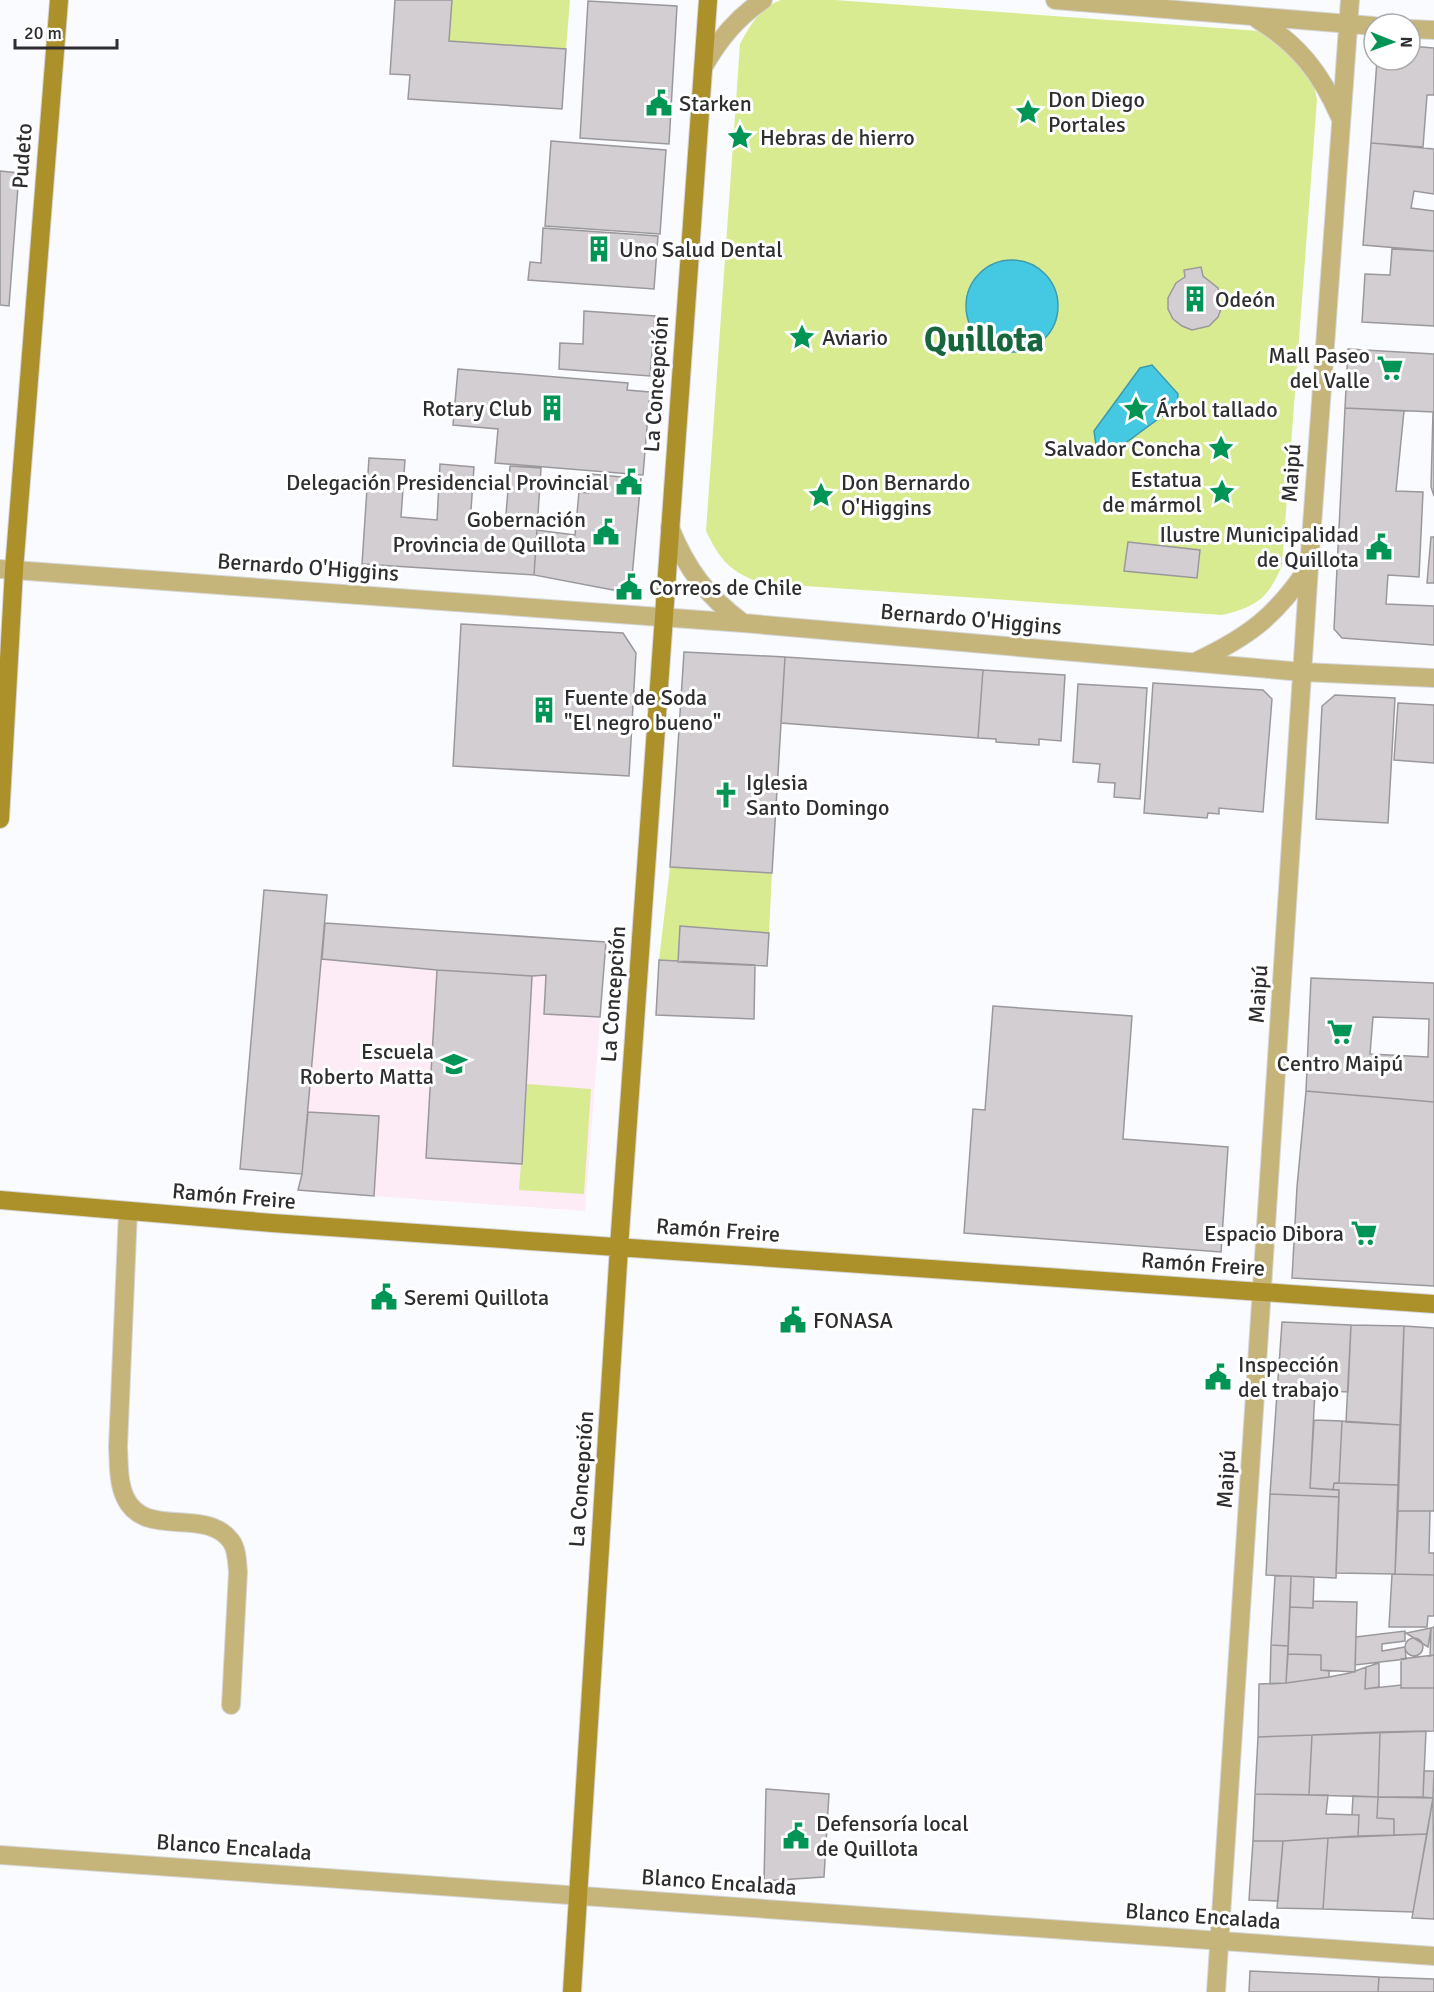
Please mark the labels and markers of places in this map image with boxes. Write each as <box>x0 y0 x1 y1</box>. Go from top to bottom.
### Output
place label: Don Diego Portales <box>1048 86 1145 138</box>
public building icon: Starken <box>644 88 674 118</box>
place label: Starken <box>679 90 752 117</box>
place icon: Don Diego Portales <box>1013 97 1043 127</box>
place icon: Hebras de hierro <box>725 122 755 152</box>
place label: Hebras de hierro <box>760 124 915 151</box>
building icon: Uno Salud Dental <box>584 234 614 264</box>
place label: Uno Salud Dental <box>619 236 783 263</box>
building icon: Odeón <box>1180 284 1210 314</box>
place label: Odeón <box>1215 286 1276 313</box>
place icon: Aviario <box>787 322 817 352</box>
place label: Aviario <box>822 324 888 351</box>
place label: Mall Paseo del Valle <box>1268 342 1370 394</box>
supermarket icon: Mall Paseo del Valle <box>1375 353 1405 383</box>
building icon: Rotary Club <box>537 393 567 423</box>
place icon: Árbol tallado <box>1121 394 1151 424</box>
place label: Rotary Club <box>422 395 532 422</box>
place label: Árbol tallado <box>1156 396 1278 423</box>
place icon: Salvador Concha <box>1206 433 1236 463</box>
place label: Salvador Concha <box>1044 435 1201 462</box>
place label: Estatua de mármol <box>1102 466 1202 518</box>
public building icon: Delegación Presidencial Provincial <box>614 467 644 497</box>
place label: Delegación Presidencial Provincial <box>286 469 609 496</box>
place label: Don Bernardo O'Higgins <box>841 469 970 521</box>
place icon: Estatua de mármol <box>1207 477 1237 507</box>
place icon: Don Bernardo O'Higgins <box>806 480 836 510</box>
place label: Gobernación Provincia de Quillota <box>392 506 586 558</box>
public building icon: Gobernación Provincia de Quillota <box>591 517 621 547</box>
place label: Ilustre Municipalidad de Quillota <box>1160 521 1359 573</box>
public building icon: Ilustre Municipalidad de Quillota <box>1364 532 1394 562</box>
public building icon: Correos de Chile <box>614 572 644 602</box>
place label: Correos de Chile <box>649 574 802 601</box>
place label: Fuente de Soda "El negro bueno" <box>564 684 721 736</box>
building icon: Fuente de Soda "El negro bueno" <box>529 695 559 725</box>
place label: Iglesia Santo Domingo <box>746 769 889 821</box>
church icon: Iglesia Santo Domingo <box>711 780 741 810</box>
supermarket icon: Centro Maipú <box>1325 1017 1355 1047</box>
place label: Escuela Roberto Matta <box>299 1038 434 1090</box>
school or university icon: Escuela Roberto Matta <box>439 1049 469 1079</box>
place label: Centro Maipú <box>1277 1050 1403 1077</box>
supermarket icon: Espacio Dibora <box>1349 1218 1379 1248</box>
place label: Espacio Dibora <box>1204 1220 1344 1247</box>
public building icon: Seremi Quillota <box>369 1282 399 1312</box>
place label: Seremi Quillota <box>404 1284 549 1311</box>
public building icon: FONASA <box>778 1305 808 1335</box>
place label: FONASA <box>813 1307 893 1334</box>
place label: Inspección del trabajo <box>1238 1351 1339 1403</box>
public building icon: Inspección del trabajo <box>1203 1362 1233 1392</box>
place label: Defensoría local de Quillota <box>816 1810 969 1862</box>
public building icon: Defensoría local de Quillota <box>781 1821 811 1851</box>

